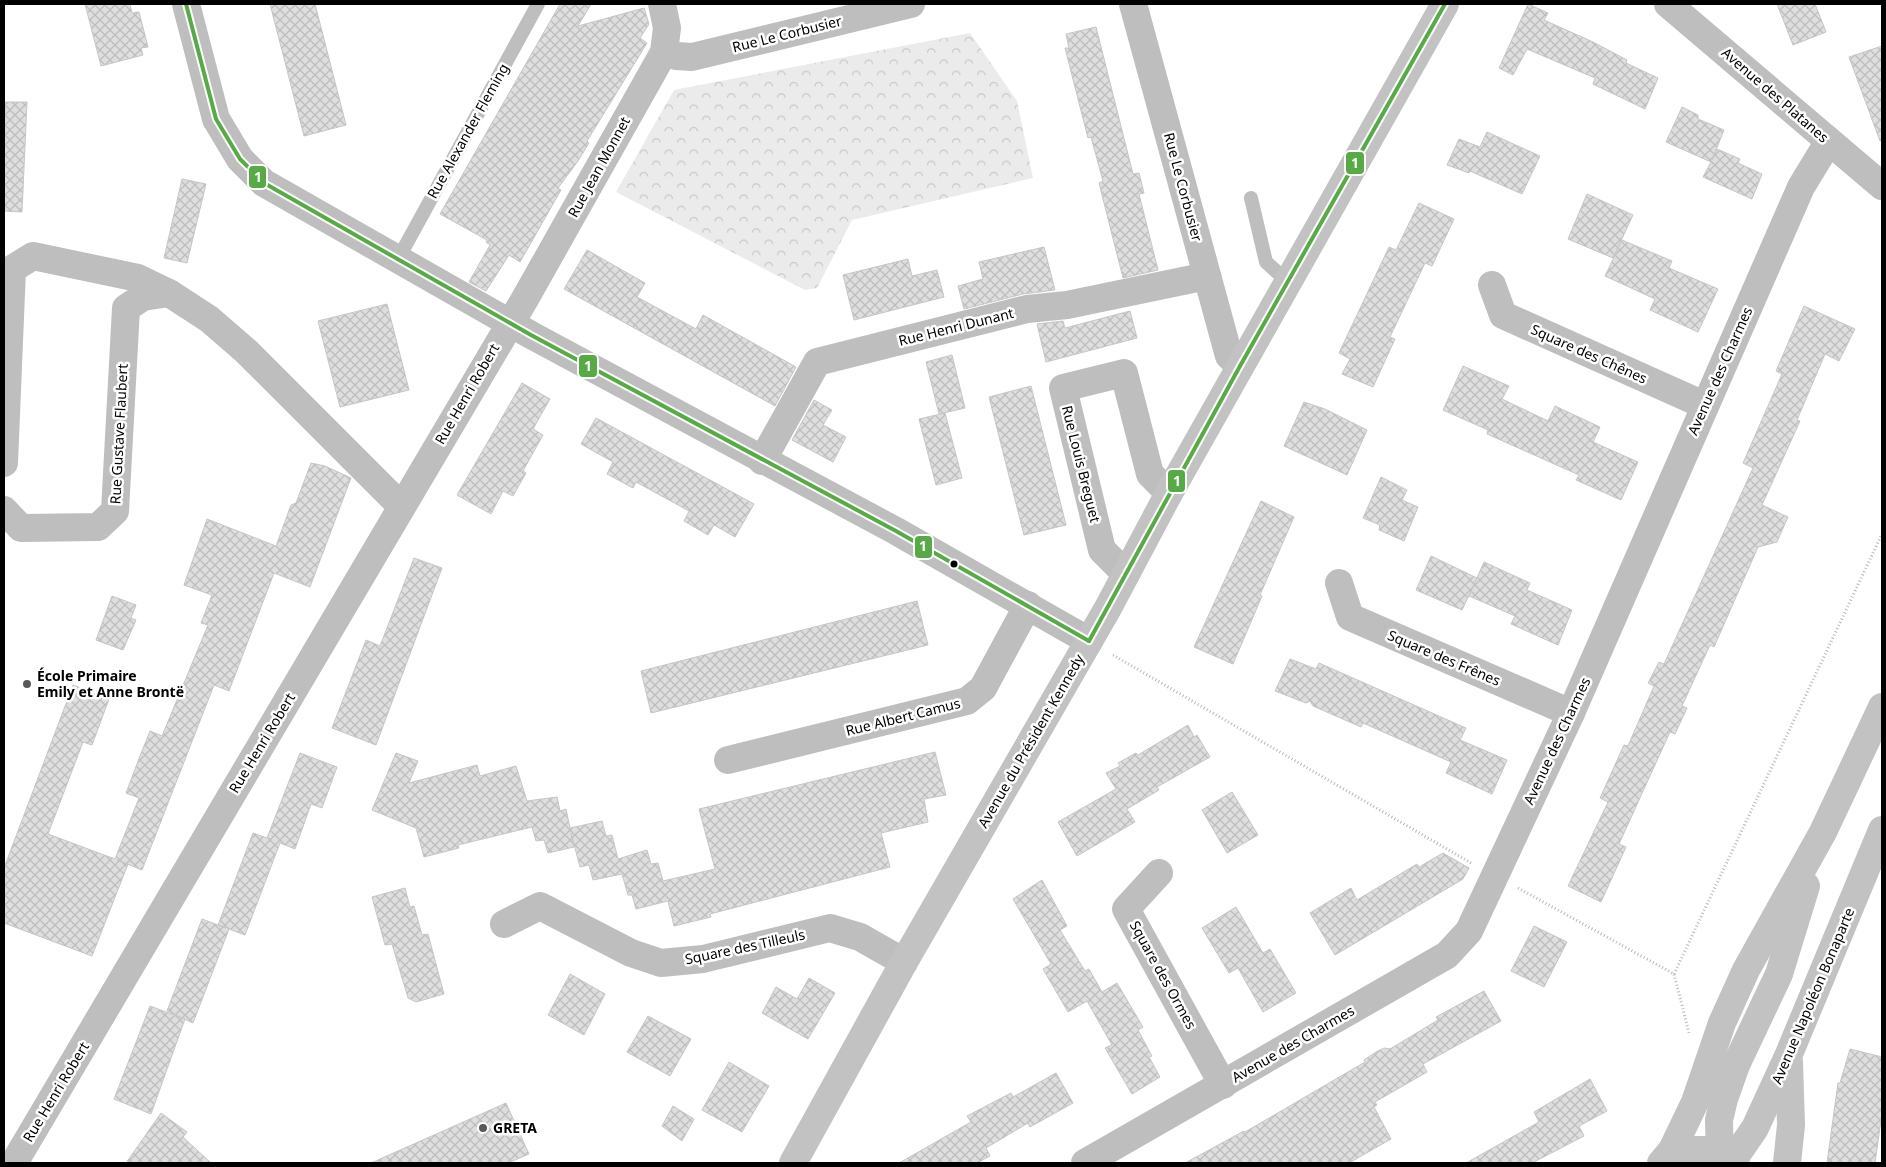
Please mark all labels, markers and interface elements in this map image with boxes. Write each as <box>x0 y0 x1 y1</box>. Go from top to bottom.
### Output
street label: Rue Le Corbusier <box>730 11 844 56</box>
street label: Avenue des Platanes <box>1718 43 1833 147</box>
street label: Rue Alexander Fleming <box>422 60 513 202</box>
street label: Rue Jean Monnet <box>563 113 634 220</box>
street label: Rue Le Corbusier <box>1160 130 1207 244</box>
line badge: 1 <box>1345 151 1365 175</box>
text: 1 <box>1351 153 1359 172</box>
line badge: 1 <box>248 165 267 189</box>
text: 1 <box>254 167 262 186</box>
street label: Rue Henri Dunant <box>896 303 1015 350</box>
street label: Avenue des Charmes <box>1683 303 1757 438</box>
street label: Square des Chênes <box>1528 319 1651 388</box>
street label: Rue Henri Robert <box>430 340 503 448</box>
line badge: 1 <box>578 354 598 378</box>
text: 1 <box>584 356 592 375</box>
street label: Rue Gustave Flaubert <box>105 363 132 505</box>
street label: Rue Louis Breguet <box>1058 403 1105 524</box>
line badge: 1 <box>1167 469 1186 493</box>
text: 1 <box>1173 471 1181 490</box>
line badge: 1 <box>914 535 933 559</box>
text: 1 <box>919 536 927 555</box>
unlabelled marker <box>949 559 959 569</box>
street label: Square des Frênes <box>1385 625 1504 690</box>
street label: Avenue du Président Kennedy <box>973 650 1089 831</box>
place label: École Primaire Emily et Anne Brontë <box>37 666 184 701</box>
street label: Avenue des Charmes <box>1519 674 1595 808</box>
marker: École Primaire Emily et Anne Brontë <box>21 678 33 690</box>
street label: Rue Henri Robert <box>224 689 299 796</box>
street label: Rue Albert Camus <box>844 693 963 740</box>
street label: Avenue Napoléon Bonaparte <box>1767 905 1858 1087</box>
street label: Square des Ormes <box>1126 917 1201 1033</box>
street label: Square des Tilleuls <box>683 924 807 969</box>
street label: Avenue des Charmes <box>1228 1001 1358 1086</box>
street label: Rue Henri Robert <box>18 1038 93 1145</box>
place label: GRETA <box>493 1118 537 1137</box>
marker: GRETA <box>477 1122 489 1134</box>

